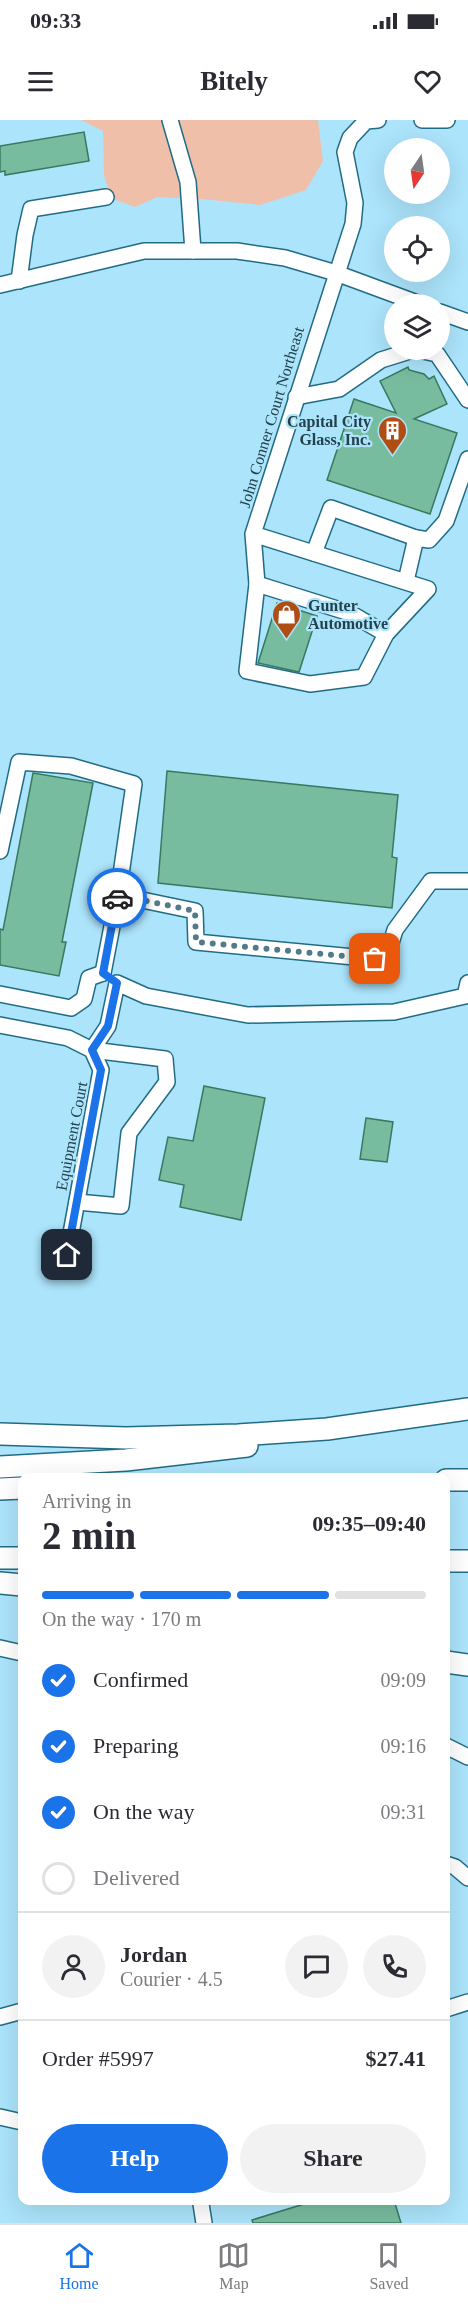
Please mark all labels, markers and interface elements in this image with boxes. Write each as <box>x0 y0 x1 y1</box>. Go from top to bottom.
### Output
text: 09:33 <box>30 8 81 33</box>
icon: menu <box>24 65 57 98</box>
icon: heart <box>411 65 444 98</box>
text: Bitely <box>200 66 268 96</box>
north arrow <box>384 138 450 204</box>
map controls <box>384 138 450 360</box>
button: locate <box>384 216 450 282</box>
button: layers <box>384 294 450 360</box>
street label: John Conner Court Northeast <box>236 324 307 510</box>
place label: Capital City Glass, Inc. <box>287 413 371 448</box>
building icon: Capital City Glass, Inc. <box>376 414 408 456</box>
place label: Gunter Automotive <box>308 597 388 632</box>
shop icon: Gunter Automotive <box>271 598 303 640</box>
courier <box>87 868 147 928</box>
icon: car <box>101 882 134 915</box>
pin <box>349 933 400 984</box>
icon: bag <box>358 942 391 975</box>
street label: Equipment Court <box>53 1080 91 1192</box>
pin <box>41 1229 92 1280</box>
icon: home <box>50 1238 83 1271</box>
text: Arriving in <box>42 1490 131 1512</box>
text: 09:35–09:40 <box>312 1511 426 1536</box>
text: 2 min <box>42 1514 136 1557</box>
text: On the way · 170 m <box>42 1608 201 1630</box>
icon: check <box>42 1664 75 1697</box>
text: Confirmed <box>93 1667 188 1692</box>
text: 09:09 <box>380 1669 426 1691</box>
icon: check <box>42 1730 75 1763</box>
text: Preparing <box>93 1733 179 1758</box>
text: 09:16 <box>380 1735 426 1757</box>
icon: check <box>42 1796 75 1829</box>
text: On the way <box>93 1799 194 1824</box>
text: 09:31 <box>380 1801 426 1823</box>
text: Delivered <box>93 1865 180 1890</box>
button: person <box>42 1935 105 1998</box>
button: chat <box>285 1935 348 1998</box>
button: phone <box>363 1935 426 1998</box>
text: Jordan <box>120 1942 187 1967</box>
text: Courier · 4.5 <box>120 1968 223 1990</box>
text: Order #5997 <box>42 2046 154 2071</box>
text: $27.41 <box>366 2046 426 2071</box>
button: Help <box>42 2124 228 2193</box>
button: Share <box>240 2124 426 2193</box>
tab: Home <box>59 2239 99 2293</box>
tab: Map <box>217 2239 250 2293</box>
tab: Saved <box>369 2239 409 2293</box>

